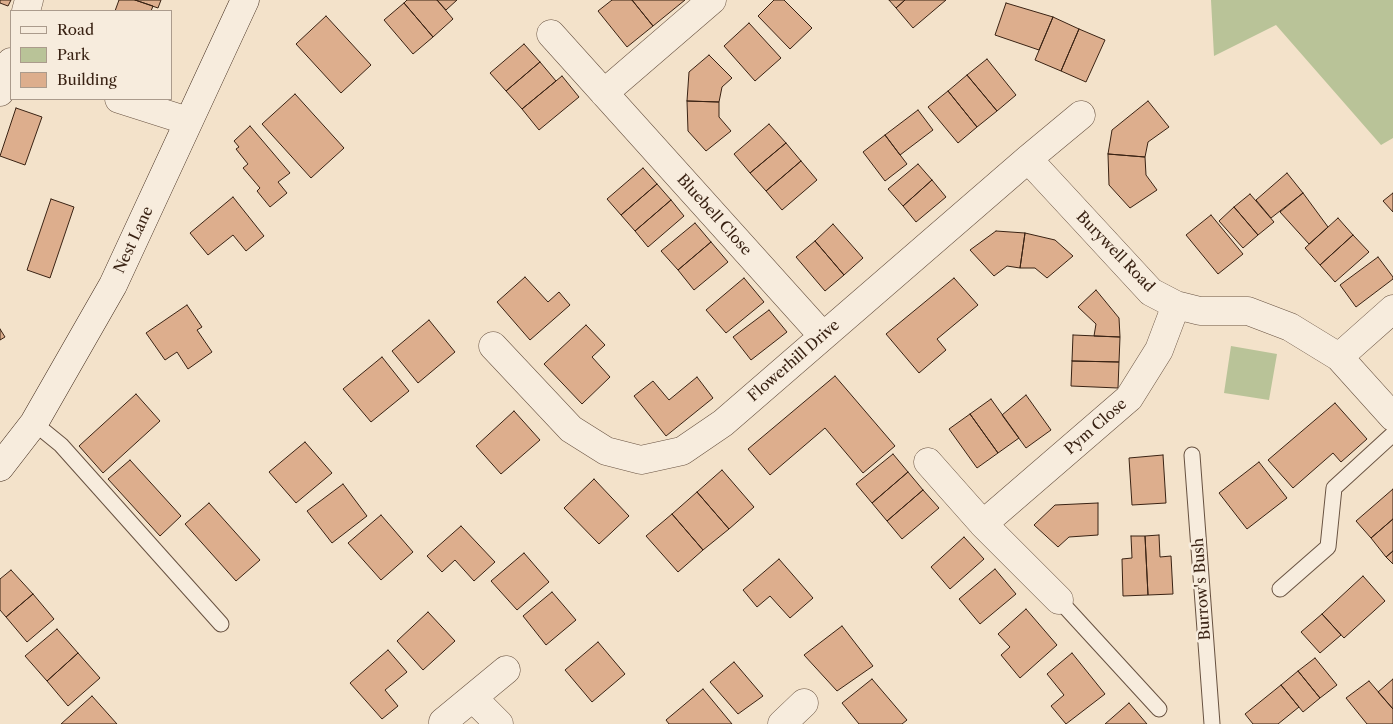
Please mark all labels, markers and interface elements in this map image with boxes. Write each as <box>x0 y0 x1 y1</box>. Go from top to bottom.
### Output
legend <box>10 10 172 100</box>
text: Road <box>57 20 94 39</box>
text: Park <box>57 45 90 64</box>
text: Building <box>57 70 117 89</box>
street label: Bluebell Close <box>673 171 755 259</box>
street label: Nest Lane <box>111 204 157 276</box>
street label: Burywell Road <box>1072 208 1158 296</box>
street label: Flowerhill Drive <box>745 316 843 406</box>
street label: Pym Close <box>1061 395 1131 459</box>
street label: Burrow's Bush <box>1189 537 1215 641</box>

